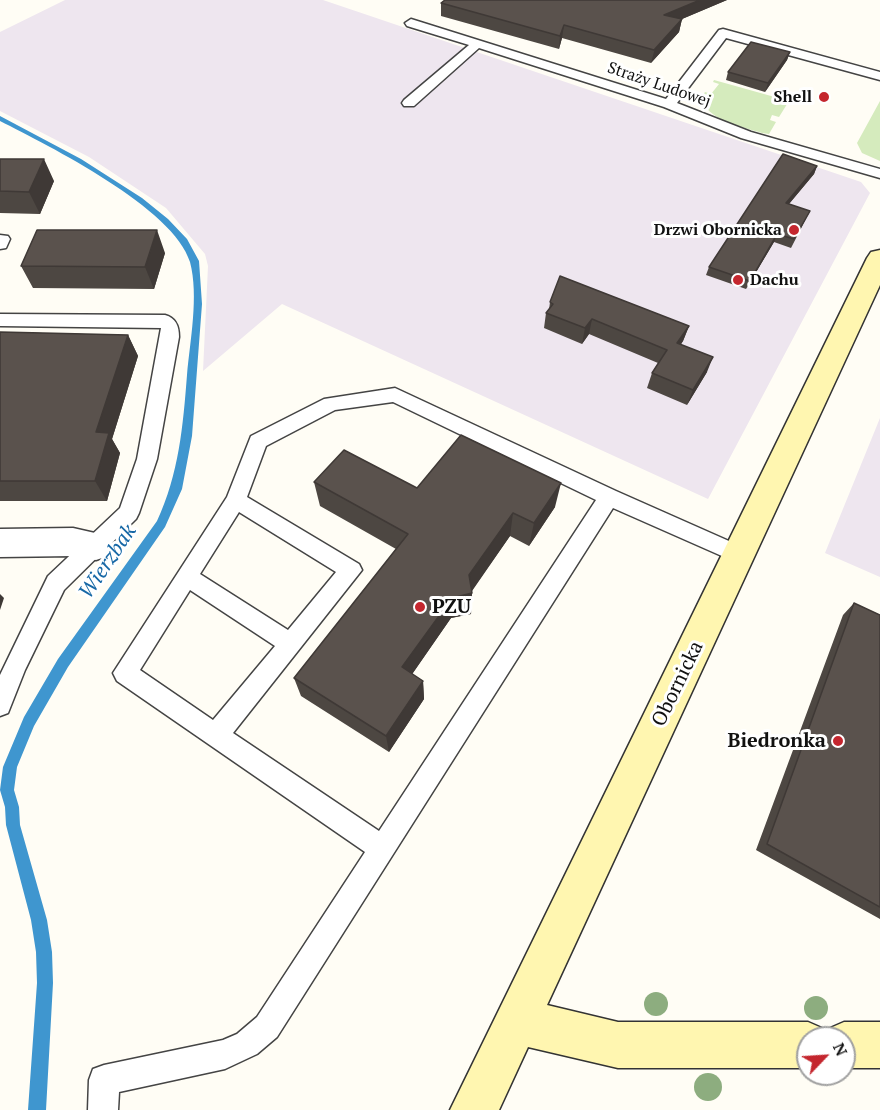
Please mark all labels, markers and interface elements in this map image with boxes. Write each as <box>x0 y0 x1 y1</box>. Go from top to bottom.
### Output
street label: Straży Ludowej <box>605 58 713 112</box>
place label: Shell <box>774 87 812 107</box>
marker: Shell <box>817 90 831 104</box>
place label: Drzwi Obornicka <box>654 220 782 240</box>
marker: Drzwi Obornicka <box>787 223 801 237</box>
place label: Dachu <box>750 270 799 290</box>
marker: Dachu <box>731 273 745 287</box>
water label: Wierzbak <box>74 520 142 604</box>
place label: PZU <box>432 595 471 619</box>
marker: PZU <box>413 600 427 614</box>
street label: Obornicka <box>647 637 709 731</box>
place label: Biedronka <box>727 729 826 753</box>
marker: Biedronka <box>831 734 845 748</box>
north arrow <box>796 1026 856 1086</box>
text: N <box>828 1039 853 1059</box>

